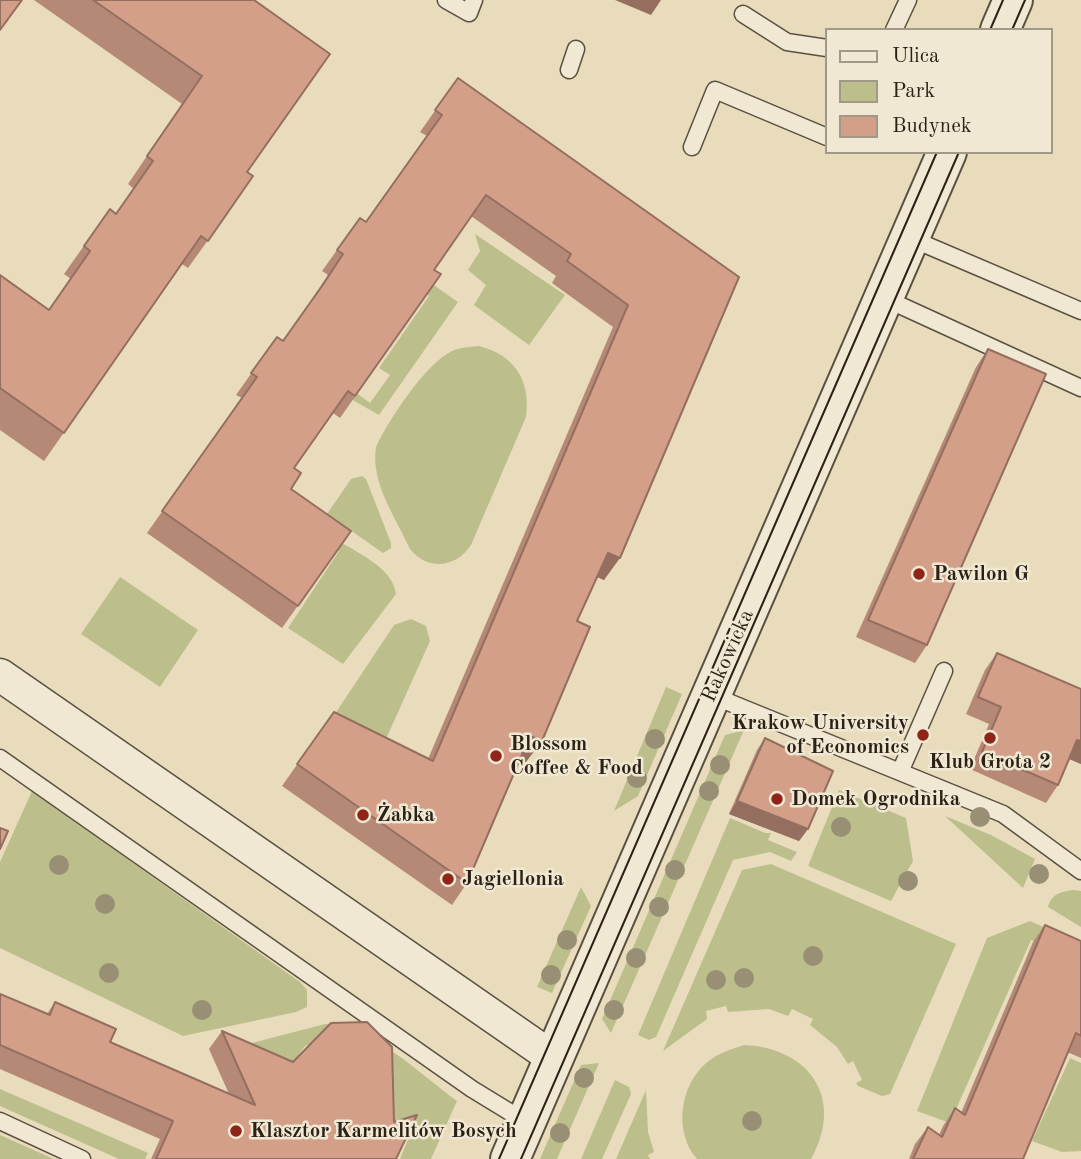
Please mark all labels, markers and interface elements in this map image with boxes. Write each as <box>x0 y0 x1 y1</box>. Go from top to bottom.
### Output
legend <box>825 28 1053 154</box>
text: Ulica <box>892 46 939 67</box>
text: Park <box>892 81 935 102</box>
text: Budynek <box>892 116 972 137</box>
place label: Pawilon G <box>933 561 1029 587</box>
marker: Pawilon G <box>911 566 927 582</box>
street label: Rakowicka <box>696 606 760 706</box>
place label: Krakow University of Economics <box>731 710 909 760</box>
marker: Krakow University of Economics <box>915 727 931 743</box>
marker: Klub Grota 2 <box>982 730 998 746</box>
place label: Blossom Coffee & Food <box>510 731 643 781</box>
marker: Blossom Coffee & Food <box>488 748 504 764</box>
place label: Klub Grota 2 <box>929 749 1051 775</box>
place label: Domek Ogrodnika <box>791 786 960 812</box>
marker: Domek Ogrodnika <box>769 791 785 807</box>
place label: Żabka <box>377 802 435 828</box>
marker: Żabka <box>355 807 371 823</box>
place label: Jagiellonia <box>462 866 564 892</box>
marker: Jagiellonia <box>440 871 456 887</box>
place label: Klasztor Karmelitów Bosych <box>250 1118 517 1144</box>
marker: Klasztor Karmelitów Bosych <box>228 1123 244 1139</box>

